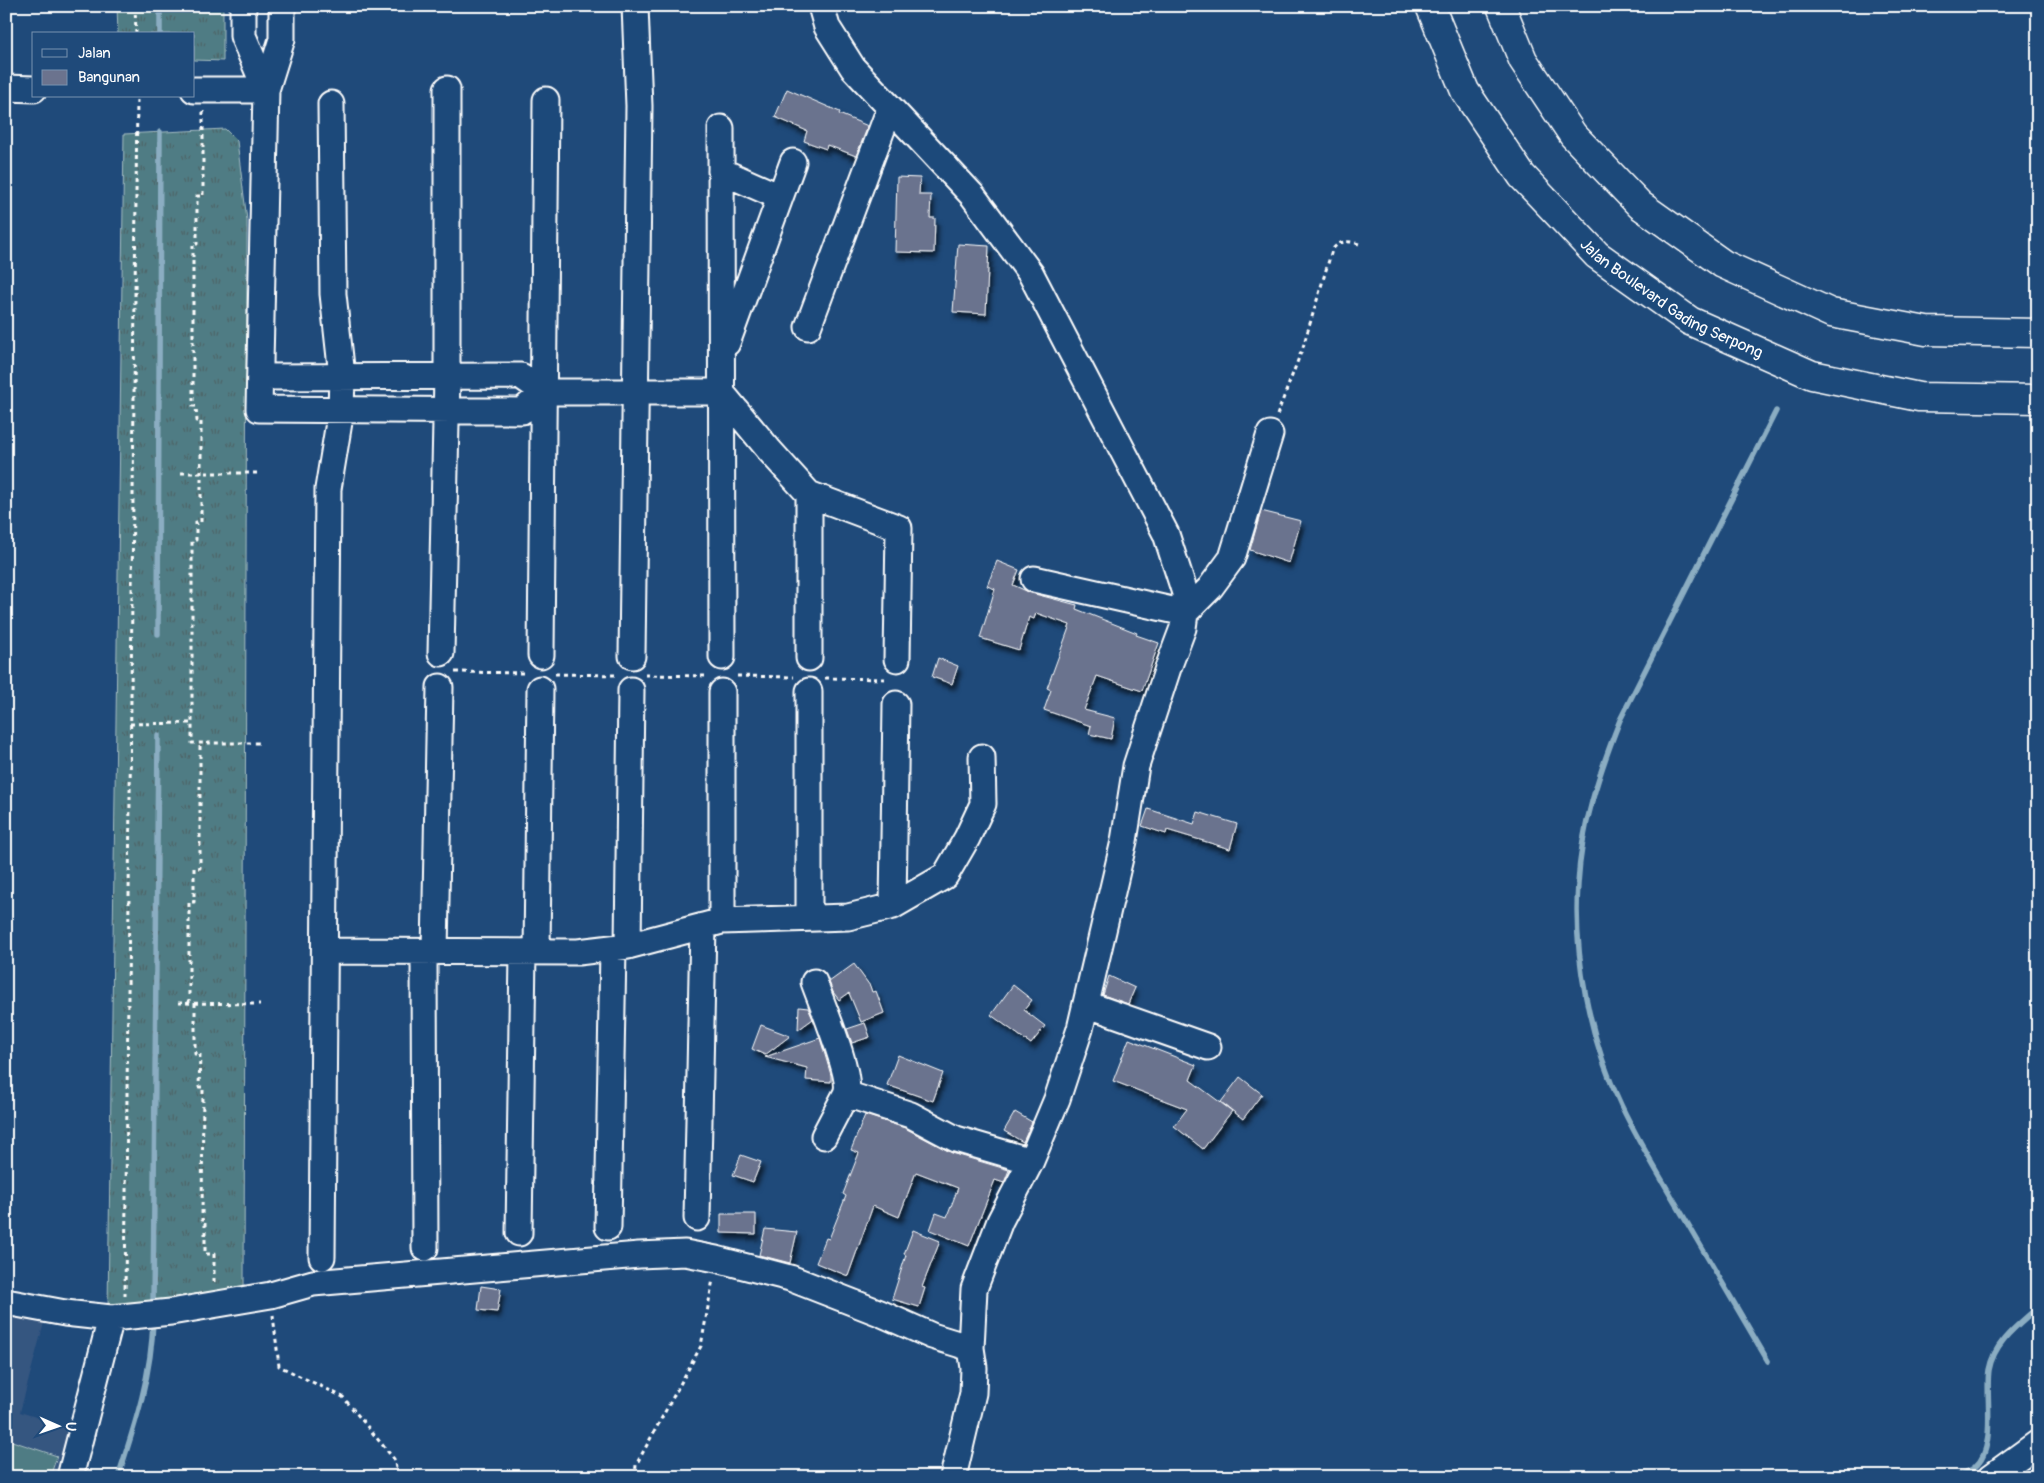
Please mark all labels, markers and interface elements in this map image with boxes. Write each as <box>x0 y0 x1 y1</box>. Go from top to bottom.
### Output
legend <box>32 32 195 98</box>
text: Jalan <box>78 44 111 63</box>
text: Bangunan <box>78 68 140 87</box>
street label: Jalan Boulevard Gading Serpong <box>1576 235 1766 363</box>
north arrow <box>32 1400 82 1450</box>
text: U <box>62 1422 79 1431</box>

